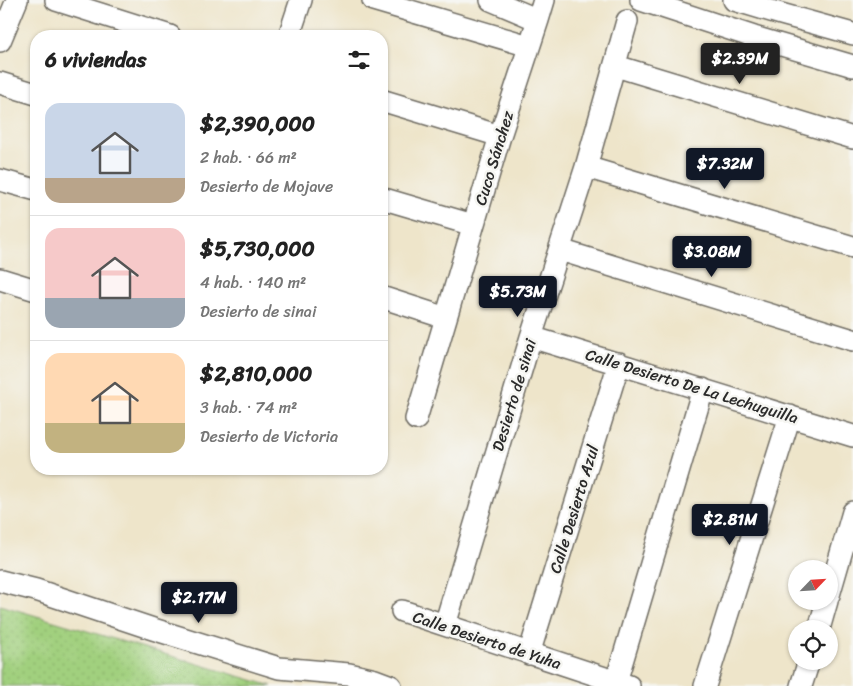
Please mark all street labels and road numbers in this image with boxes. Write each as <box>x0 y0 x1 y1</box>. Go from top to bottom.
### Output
street label: Cuco Sánchez <box>466 107 522 209</box>
street label: Desierto de sinai <box>483 335 545 455</box>
street label: Calle Desierto De La Lechuguilla <box>582 340 802 432</box>
street label: Calle Desierto Azul <box>541 441 607 577</box>
street label: Calle Desierto de Yuha <box>409 602 565 678</box>

